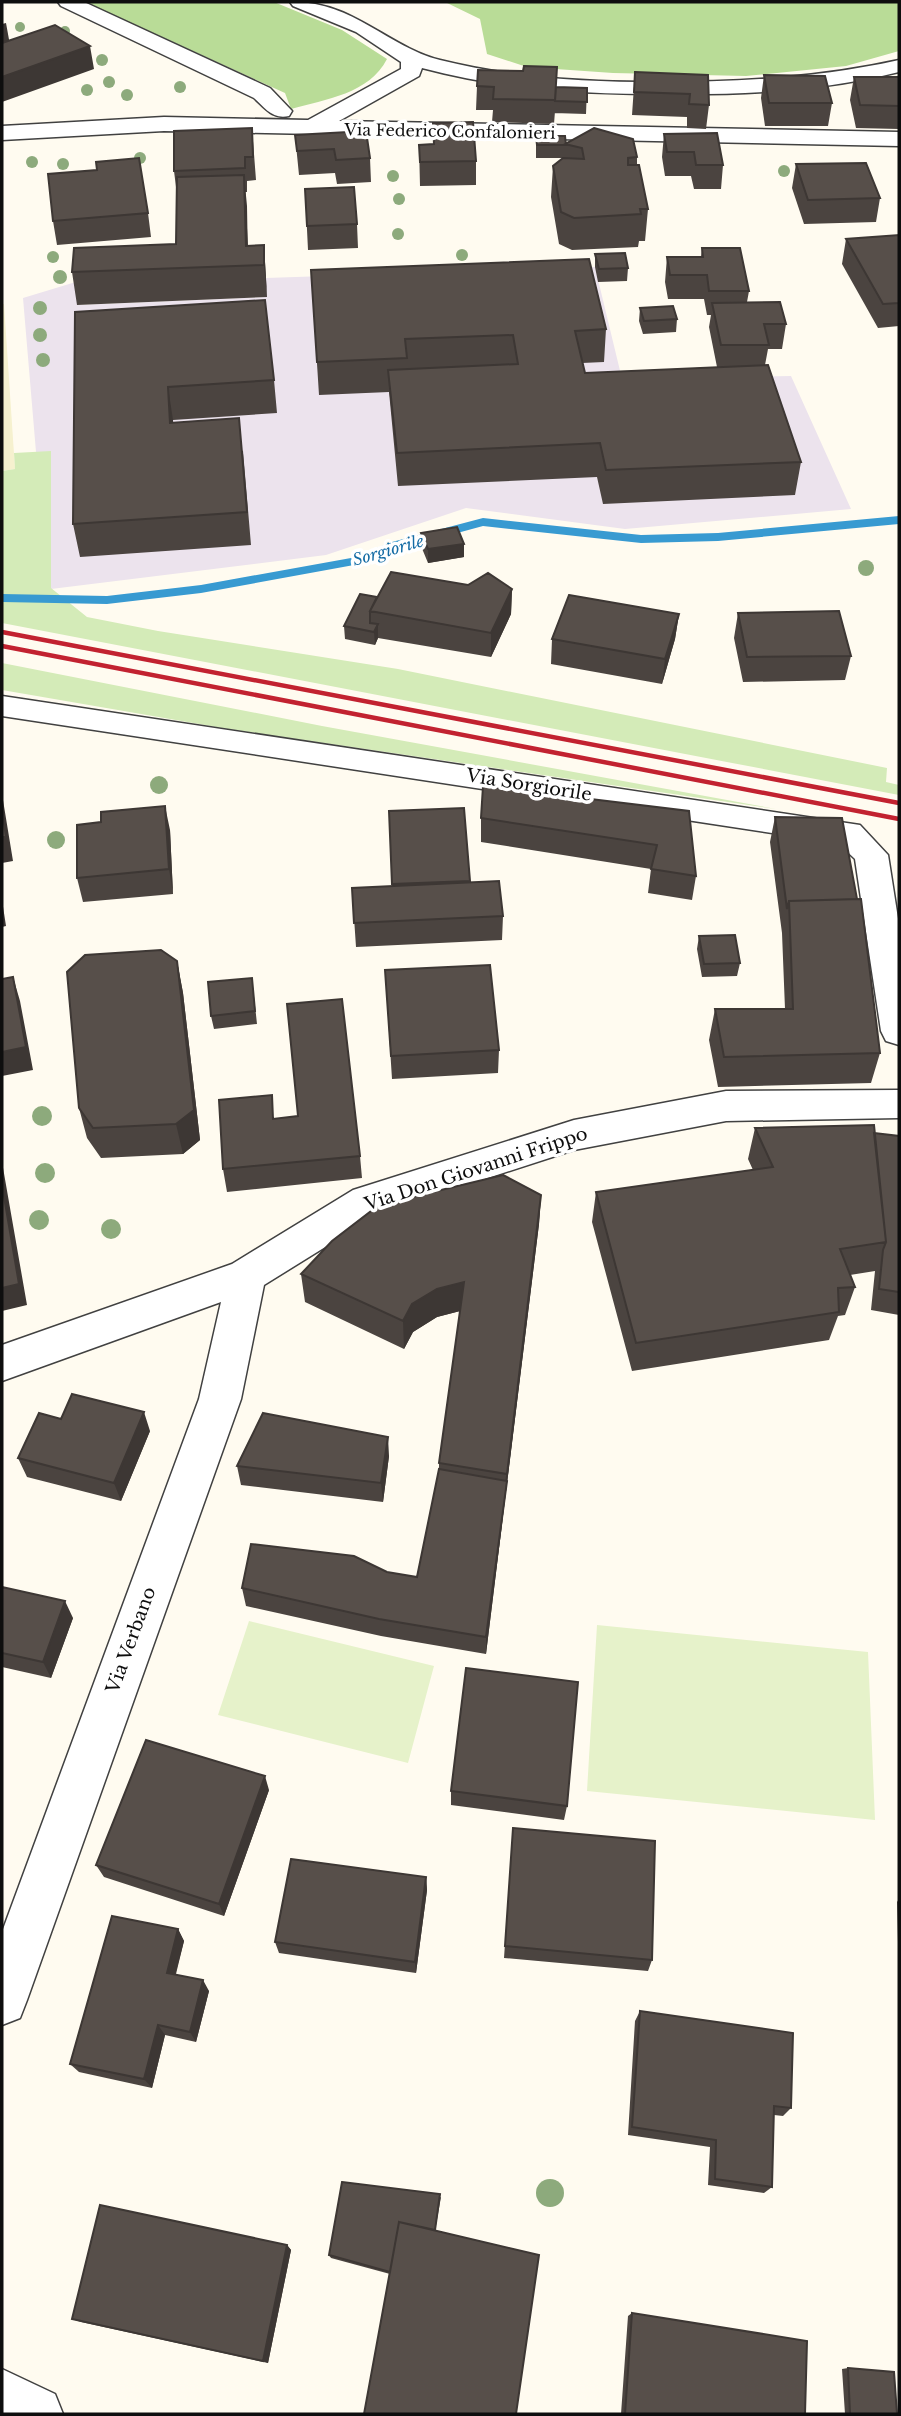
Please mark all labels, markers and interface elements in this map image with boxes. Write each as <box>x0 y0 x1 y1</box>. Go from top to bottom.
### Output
street label: Via Federico Confalonieri <box>343 119 556 143</box>
water label: Sorgiorile <box>350 530 427 570</box>
street label: Via Sorgiorile <box>464 764 593 806</box>
street label: Via Don Giovanni Frippo <box>361 1123 590 1216</box>
street label: Via Verbano <box>101 1584 160 1697</box>

